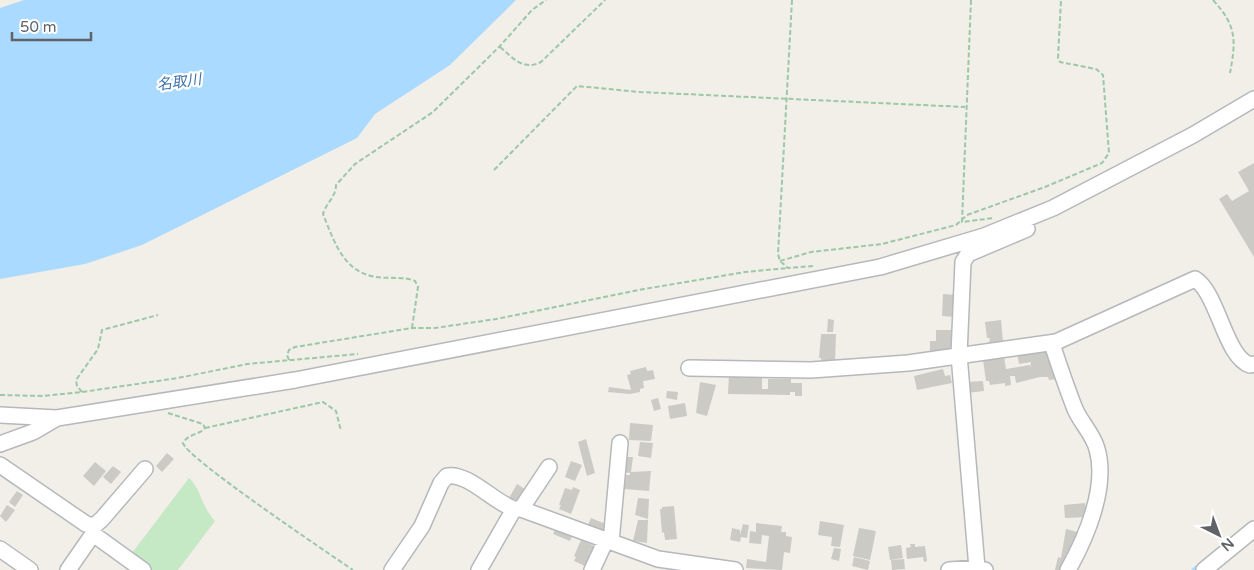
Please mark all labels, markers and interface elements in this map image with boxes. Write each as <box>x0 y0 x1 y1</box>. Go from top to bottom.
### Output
scale bar <box>12 10 91 42</box>
text: 50 m <box>20 18 57 36</box>
water label: 名取川 <box>155 70 205 94</box>
north arrow <box>1194 510 1244 560</box>
text: N <box>1217 534 1237 554</box>

